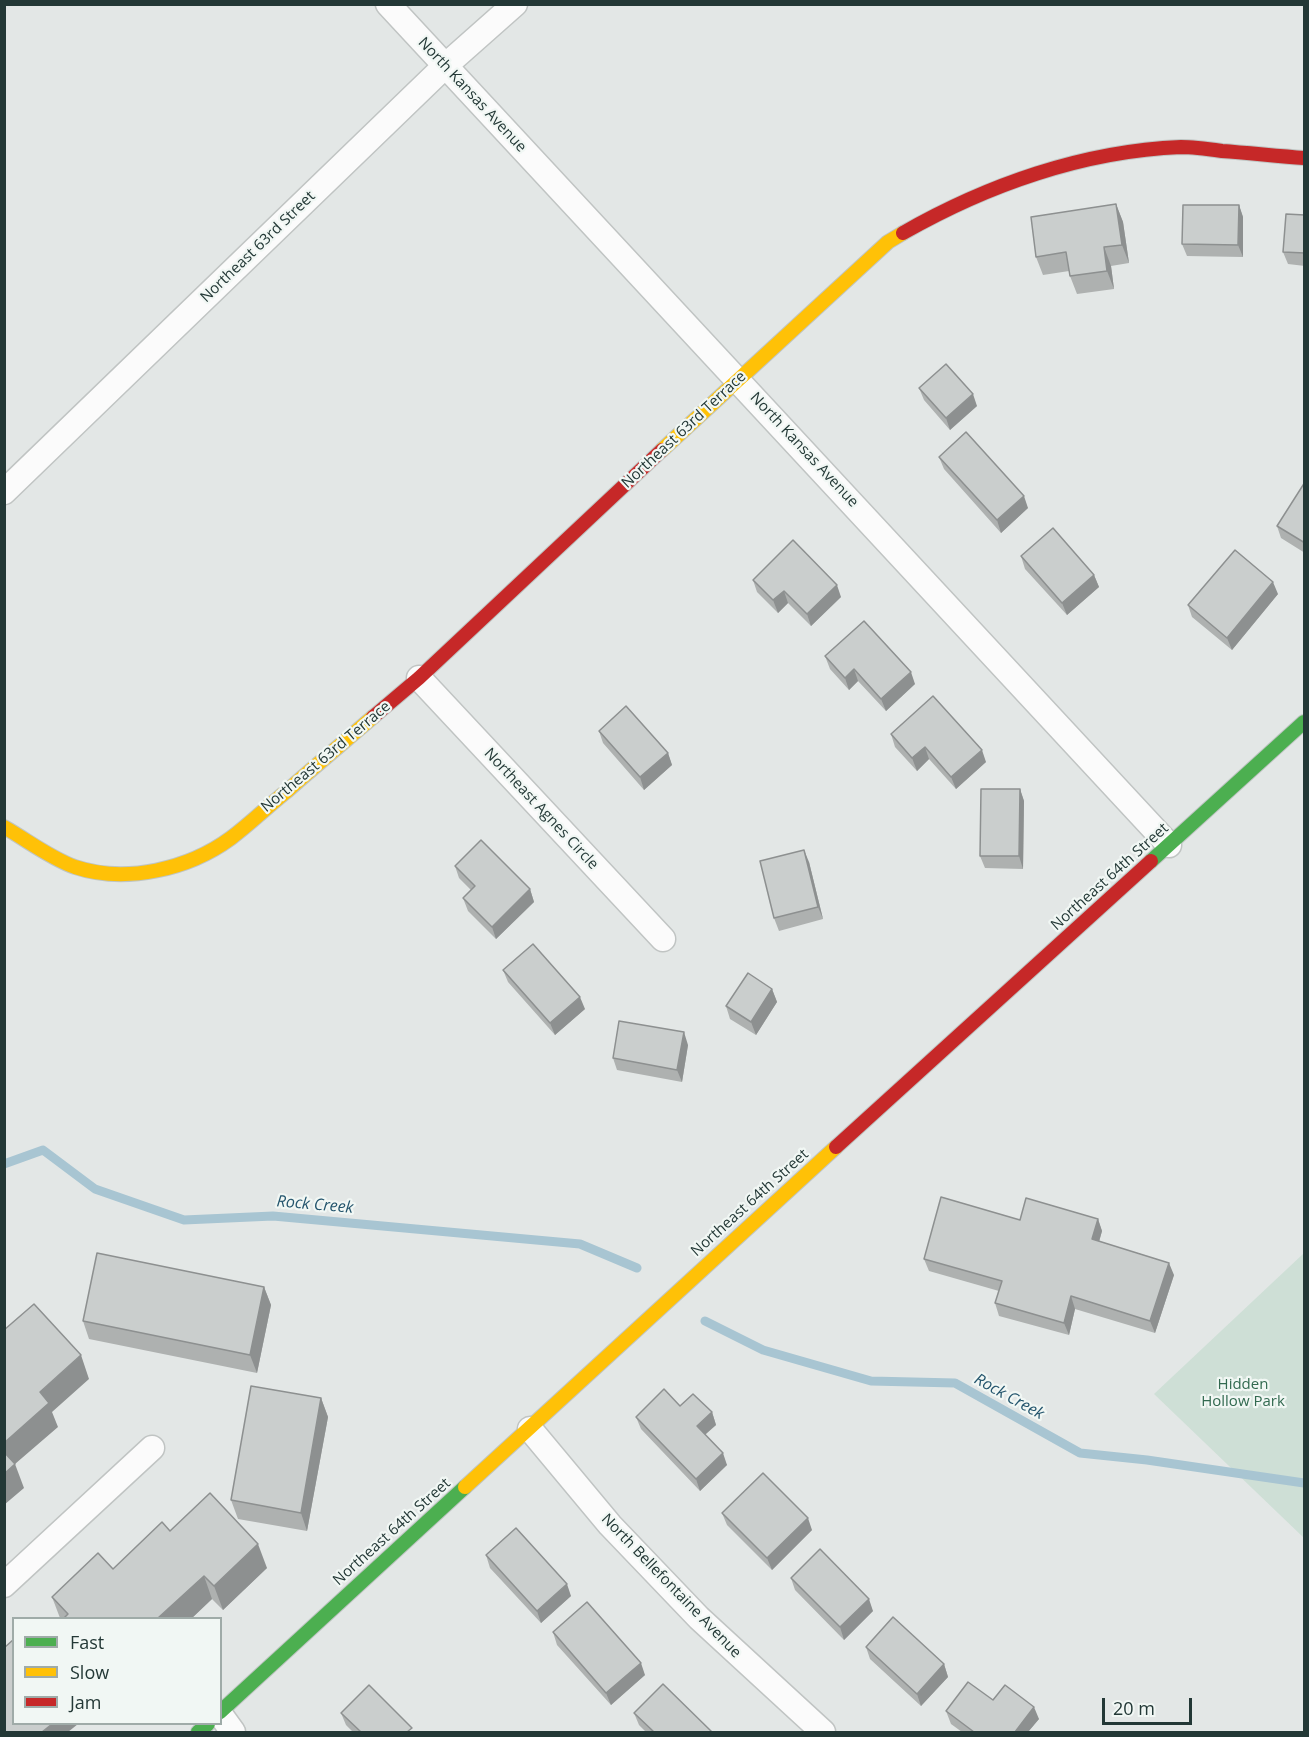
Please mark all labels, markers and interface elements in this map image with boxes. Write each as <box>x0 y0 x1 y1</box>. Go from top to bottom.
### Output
street label: North Kansas Avenue <box>414 34 530 156</box>
street label: Northeast 63rd Street <box>197 188 319 306</box>
street label: Northeast 63rd Terrace <box>618 368 750 492</box>
street label: North Kansas Avenue <box>746 389 862 511</box>
street label: Northeast 63rd Terrace <box>258 698 394 816</box>
street label: Northeast Agnes Circle <box>480 745 602 873</box>
street label: Northeast 64th Street <box>1048 820 1172 934</box>
street label: Northeast 64th Street <box>688 1146 812 1260</box>
water label: Rock Creek <box>276 1192 354 1218</box>
water label: Rock Creek <box>971 1370 1047 1424</box>
park label: Hidden Hollow Park <box>1201 1376 1285 1411</box>
street label: Northeast 64th Street <box>330 1475 454 1589</box>
street label: North Bellefontaine Avenue <box>597 1510 745 1662</box>
legend <box>12 1617 222 1725</box>
text: Fast <box>70 1630 104 1654</box>
text: Slow <box>70 1660 109 1684</box>
scale bar <box>1105 1686 1195 1724</box>
text: Jam <box>70 1690 102 1714</box>
text: 20 m <box>1113 1696 1155 1720</box>

